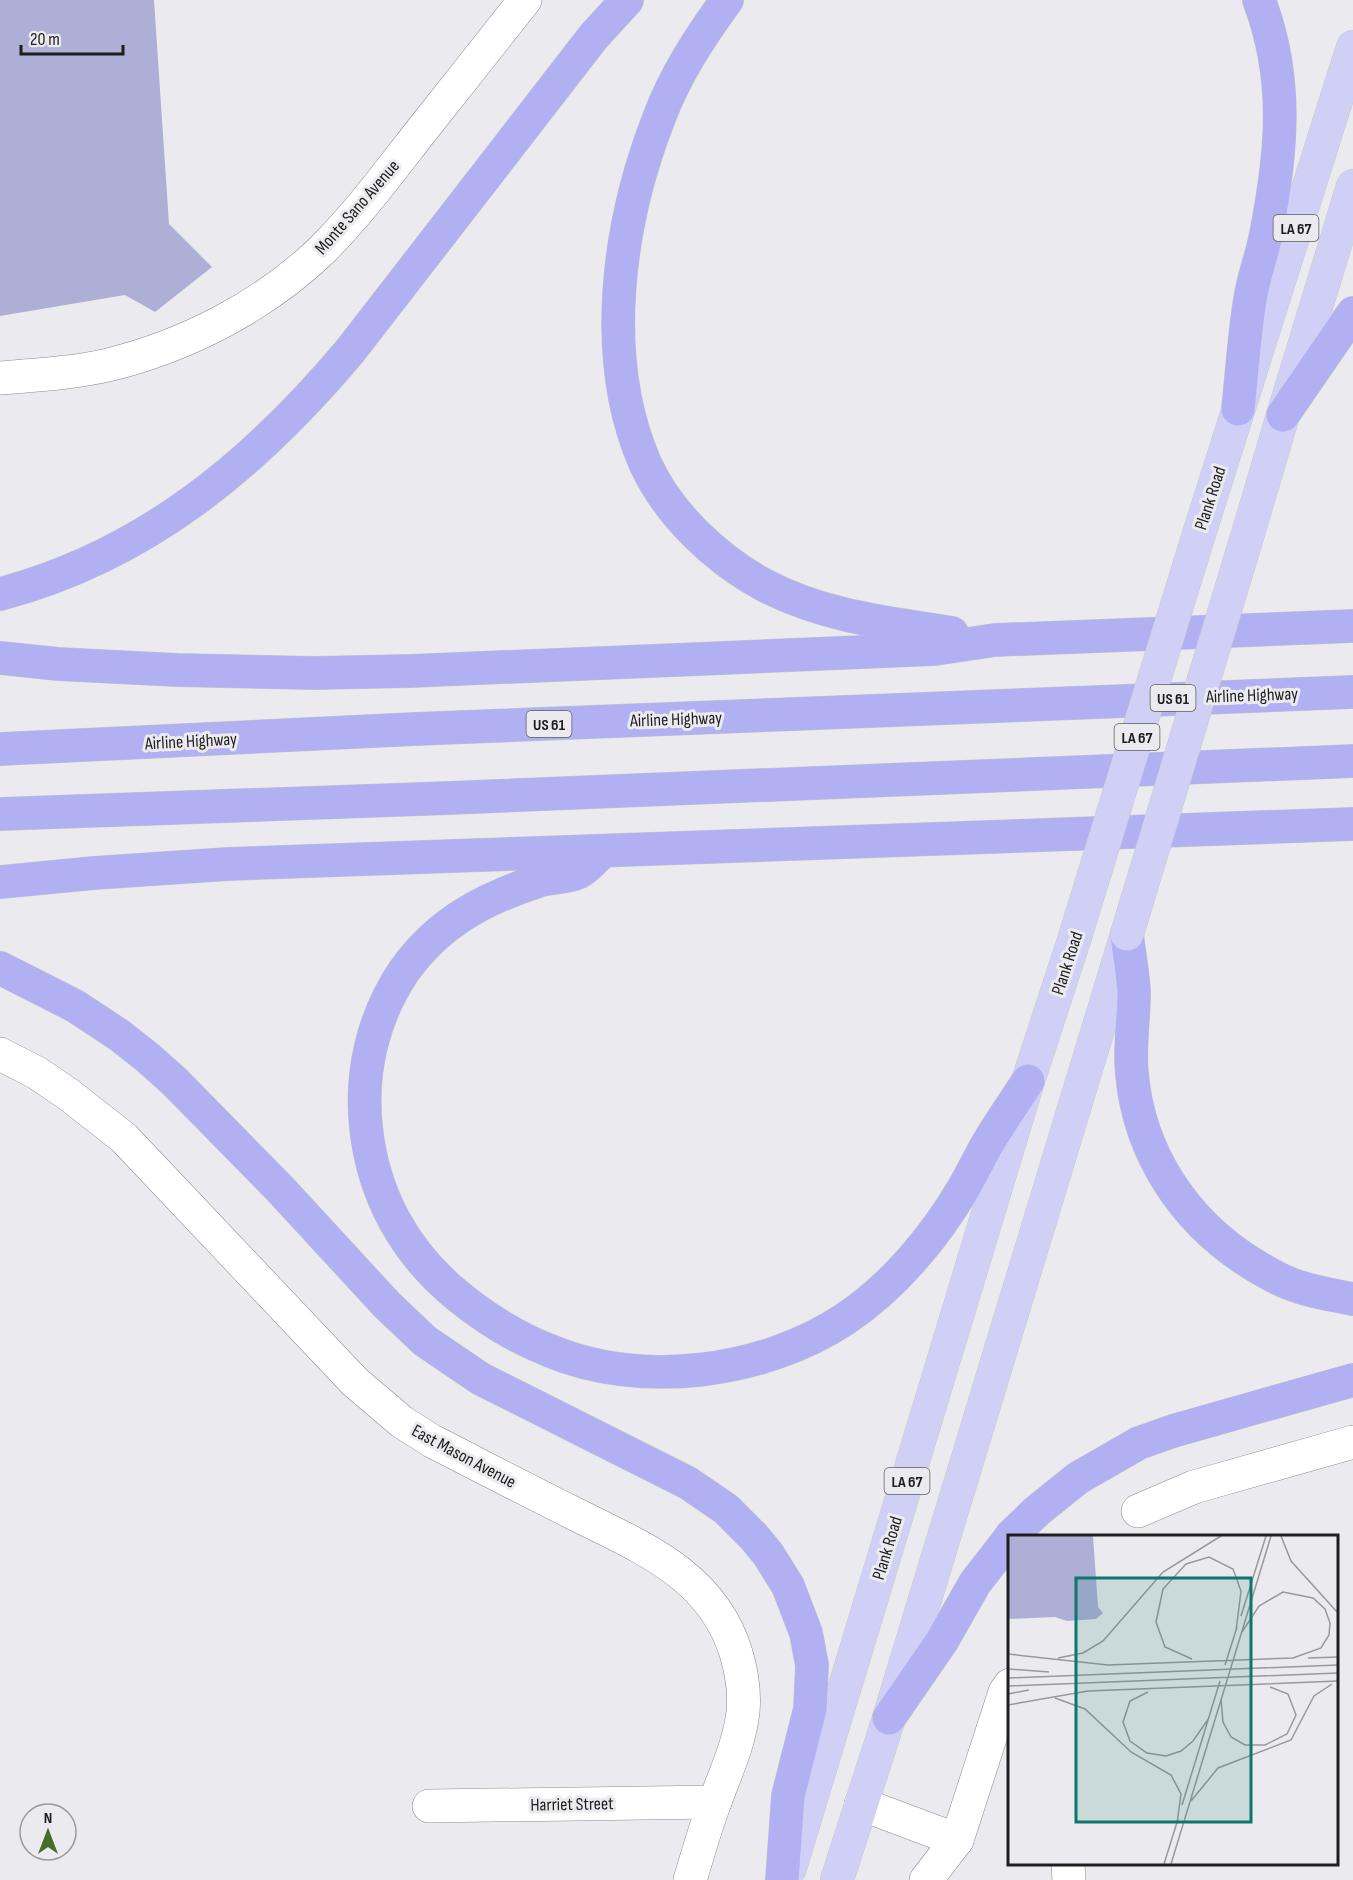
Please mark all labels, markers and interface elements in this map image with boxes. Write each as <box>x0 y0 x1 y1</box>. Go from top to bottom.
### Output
scale bar <box>21 18 123 56</box>
text: 20 m <box>30 29 60 50</box>
street label: Monte Sano Avenue <box>311 156 404 259</box>
road number: LA 67 <box>1274 215 1318 241</box>
street label: Plank Road <box>1190 464 1231 532</box>
street label: Airline Highway <box>1205 683 1298 708</box>
road number: US 61 <box>1150 685 1196 711</box>
street label: Airline Highway <box>629 707 722 732</box>
road number: US 61 <box>526 711 572 737</box>
road number: LA 67 <box>1114 724 1160 750</box>
street label: Airline Highway <box>143 729 238 754</box>
street label: Plank Road <box>1047 929 1088 997</box>
street label: East Mason Avenue <box>408 1420 519 1493</box>
road number: LA 67 <box>884 1468 930 1494</box>
street label: Plank Road <box>868 1514 907 1582</box>
inset map <box>1008 1535 1338 1865</box>
street label: Harriet Street <box>530 1793 614 1816</box>
north arrow <box>18 1802 78 1862</box>
text: N <box>44 1809 52 1828</box>

